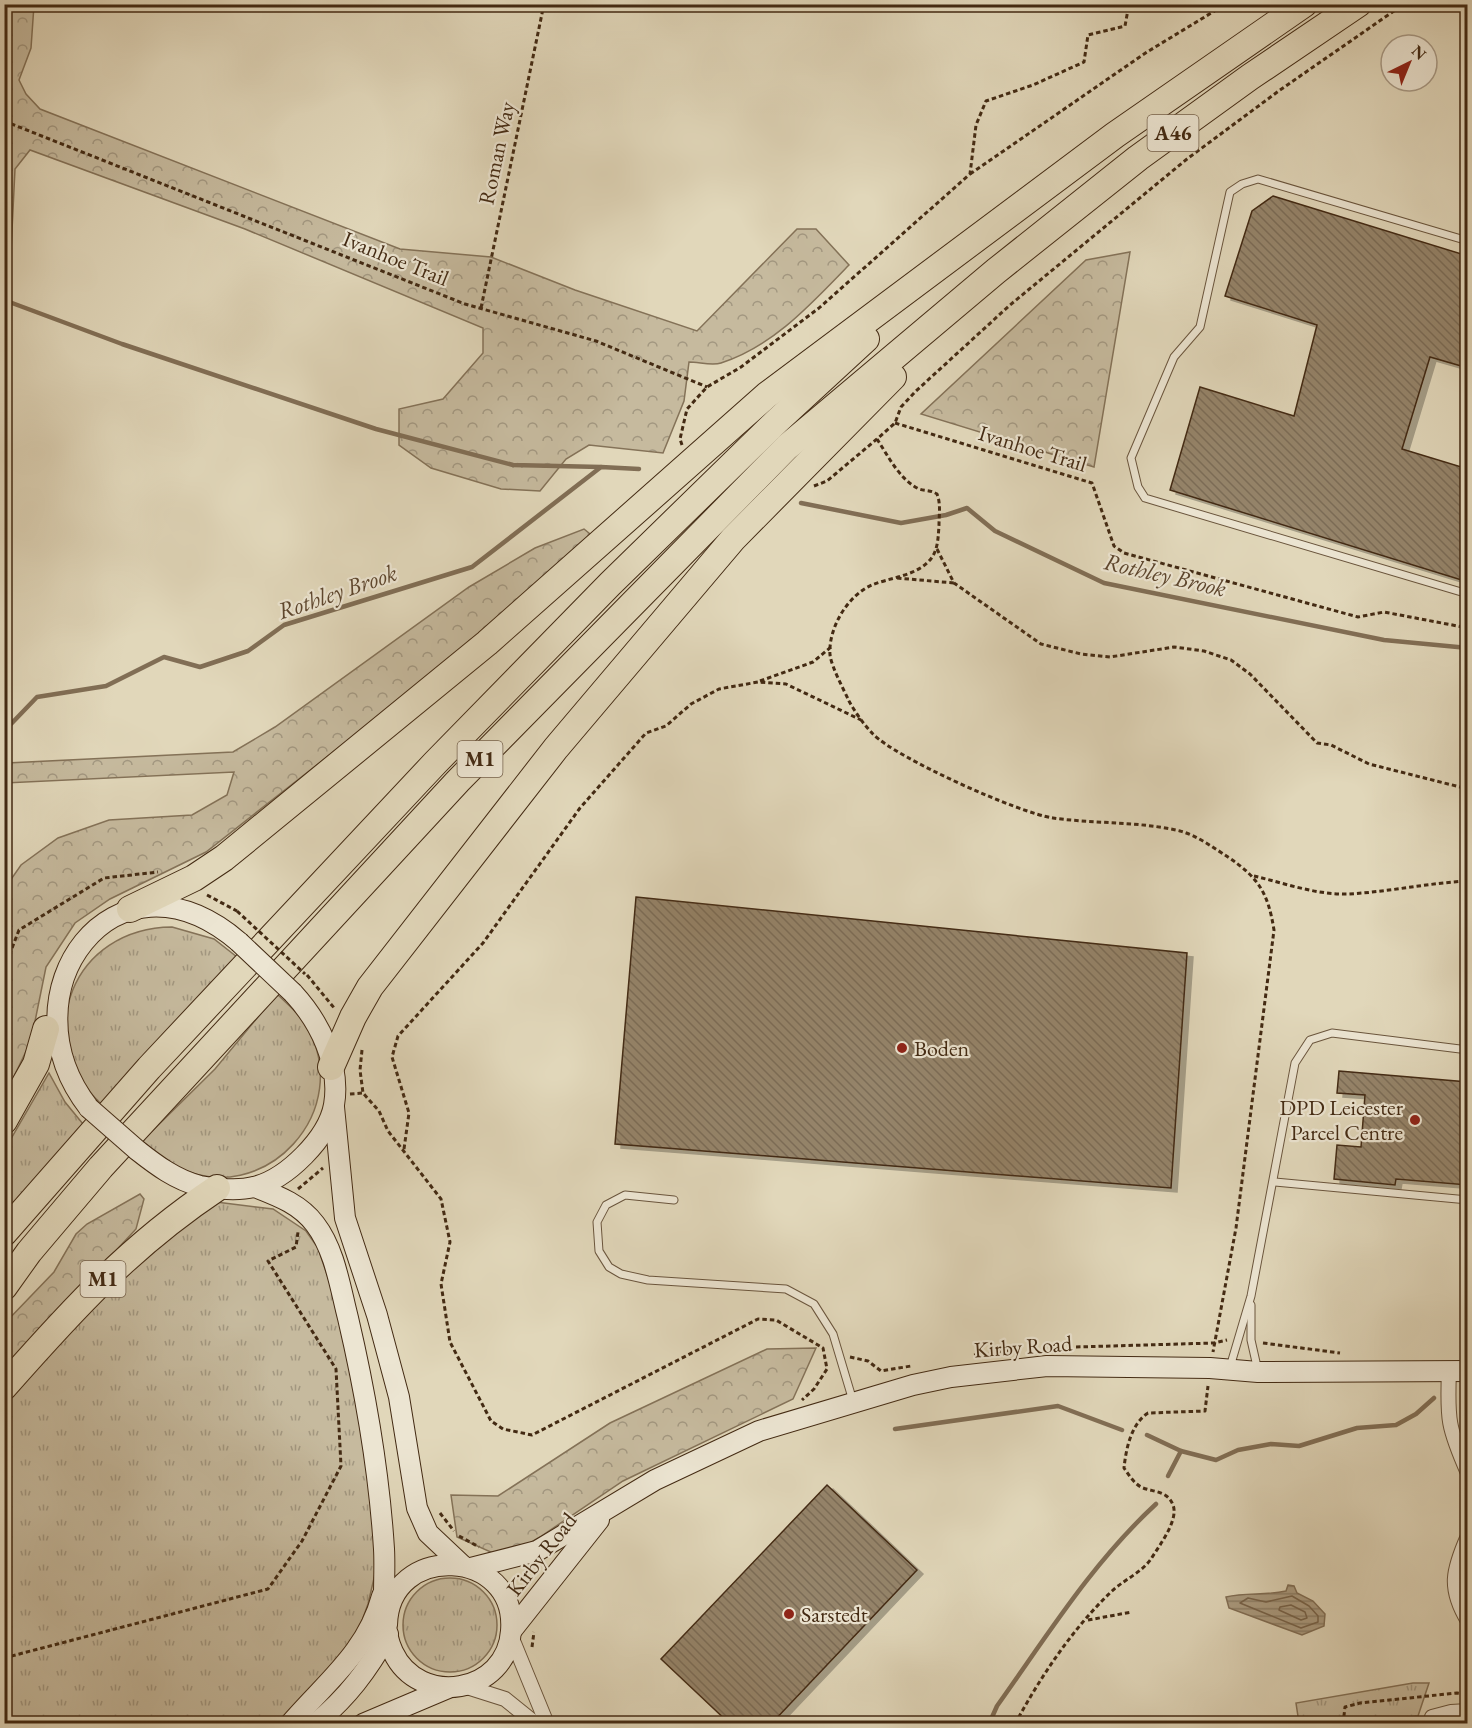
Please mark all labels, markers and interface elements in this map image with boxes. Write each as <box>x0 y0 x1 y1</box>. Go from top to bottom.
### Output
north arrow <box>1379 33 1439 93</box>
text: N <box>1407 40 1431 65</box>
street label: Roman Way <box>471 99 522 207</box>
road number: A46 <box>1148 115 1198 151</box>
street label: Ivanhoe Trail <box>339 224 453 293</box>
street label: Ivanhoe Trail <box>975 418 1091 479</box>
water label: Rothley Brook <box>1101 545 1229 604</box>
water label: Rothley Brook <box>273 557 401 626</box>
road number: M1 <box>458 741 502 777</box>
place label: Boden <box>914 1034 970 1063</box>
marker: Boden <box>895 1041 909 1055</box>
place label: DPD Leicester Parcel Centre <box>1279 1093 1404 1147</box>
marker: DPD Leicester Parcel Centre <box>1408 1113 1422 1127</box>
road number: M1 <box>80 1261 126 1297</box>
street label: Kirby Road <box>973 1329 1074 1364</box>
street label: Kirby Road <box>500 1506 584 1602</box>
place label: Sarstedt <box>801 1600 868 1629</box>
marker: Sarstedt <box>782 1607 796 1621</box>

